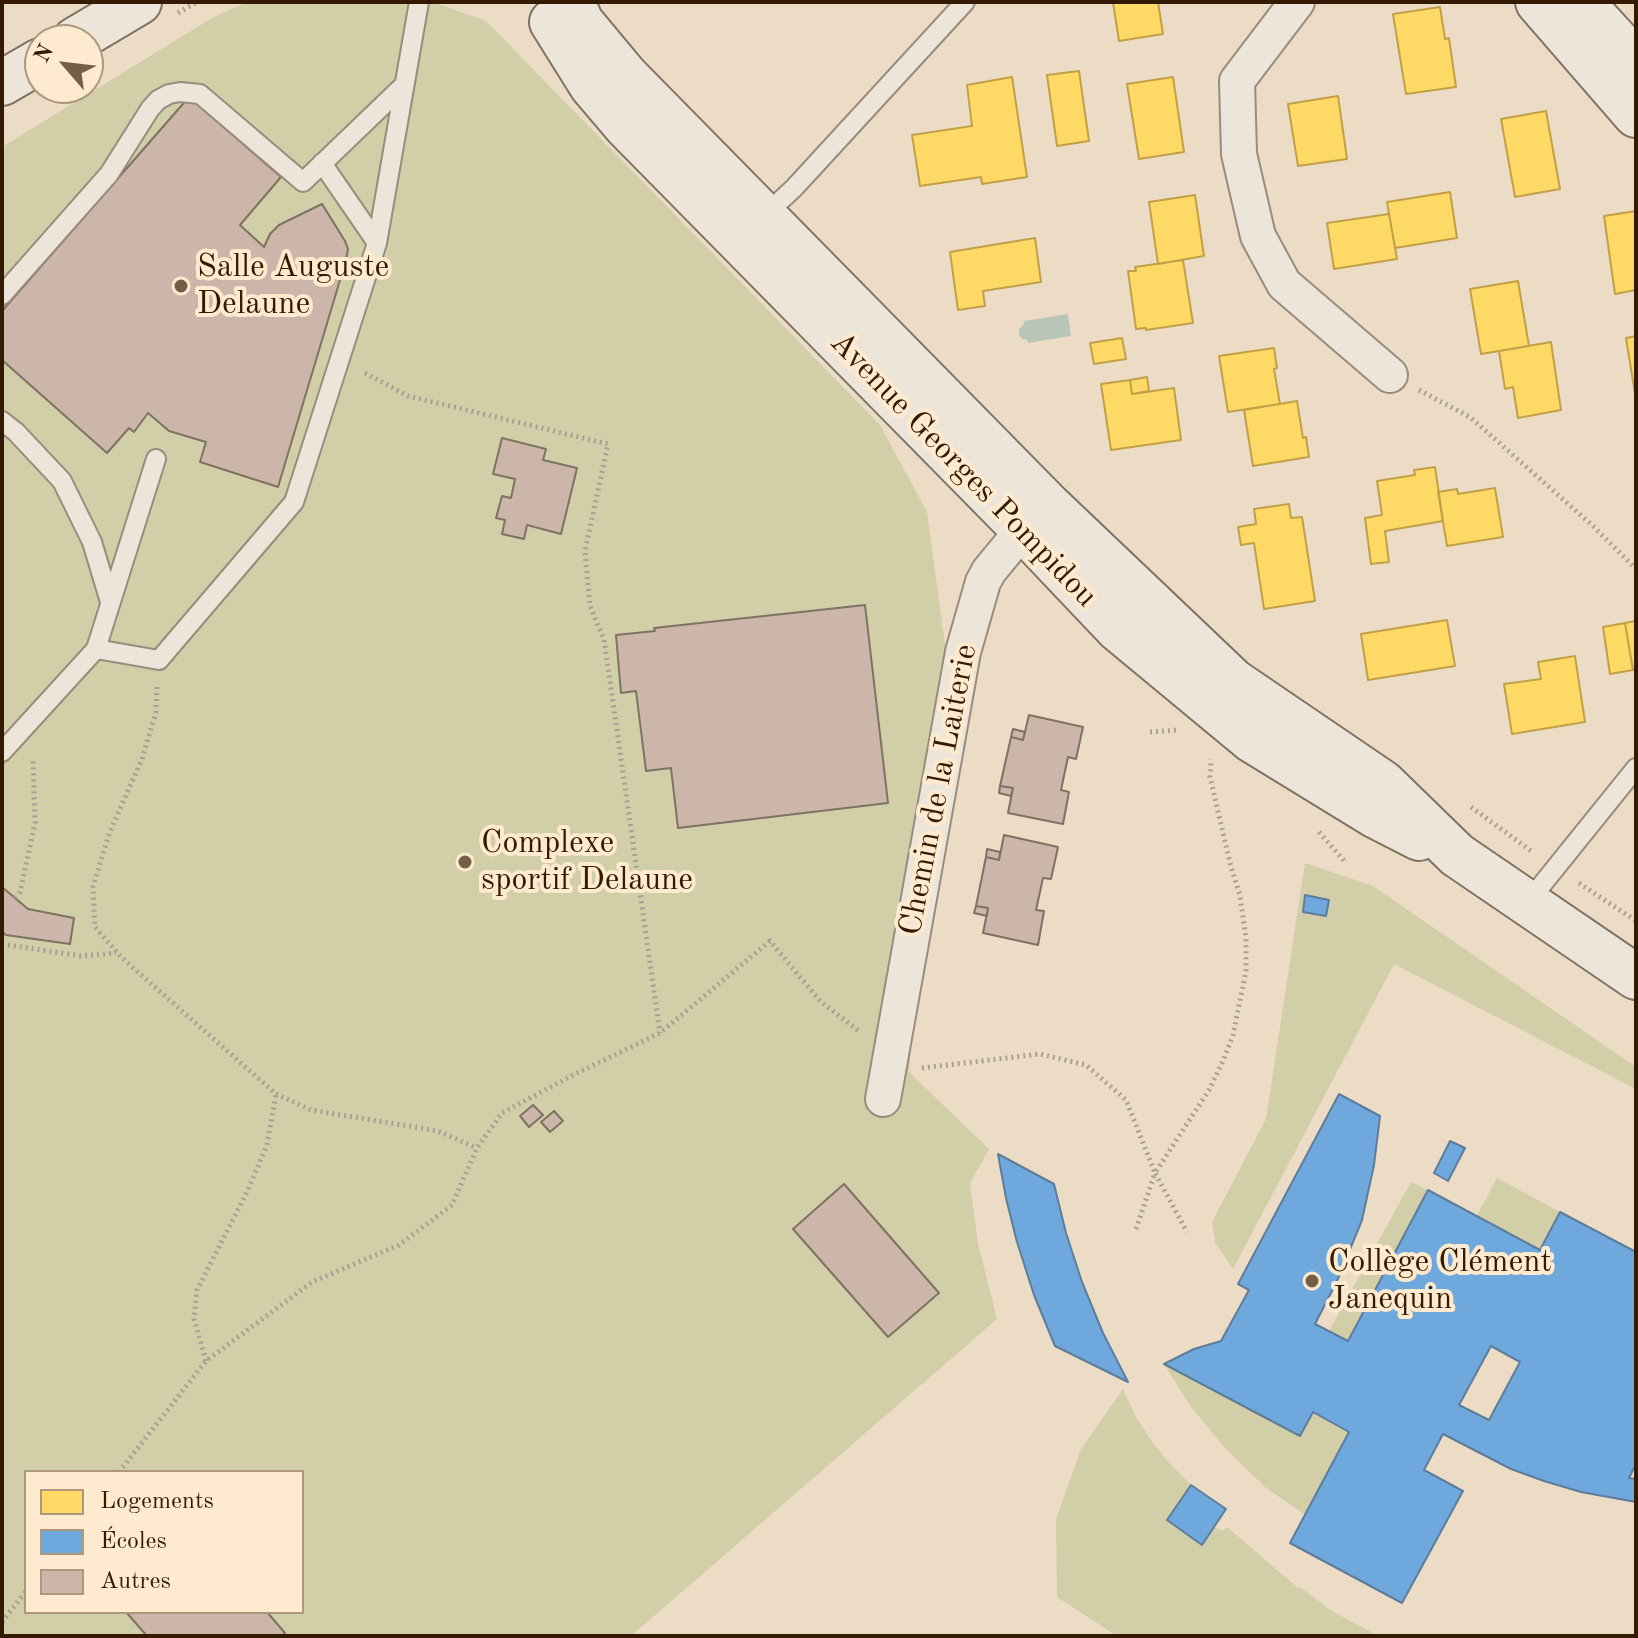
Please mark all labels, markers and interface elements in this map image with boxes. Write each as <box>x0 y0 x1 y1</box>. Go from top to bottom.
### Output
north arrow <box>24 24 104 104</box>
text: N <box>31 41 58 66</box>
place label: Salle Auguste Delaune <box>197 249 389 324</box>
marker: Salle Auguste Delaune <box>172 277 190 295</box>
street label: Avenue Georges Pompidou <box>821 324 1105 616</box>
street label: Chemin de la Laiterie <box>892 641 986 939</box>
place label: Complexe sportif Delaune <box>481 825 693 900</box>
marker: Complexe sportif Delaune <box>456 853 474 871</box>
place label: Collège Clément Janequin <box>1328 1244 1552 1319</box>
marker: Collège Clément Janequin <box>1303 1272 1321 1290</box>
legend <box>24 1470 304 1614</box>
text: Logements <box>100 1490 214 1514</box>
text: Écoles <box>100 1530 167 1554</box>
text: Autres <box>100 1570 171 1594</box>

